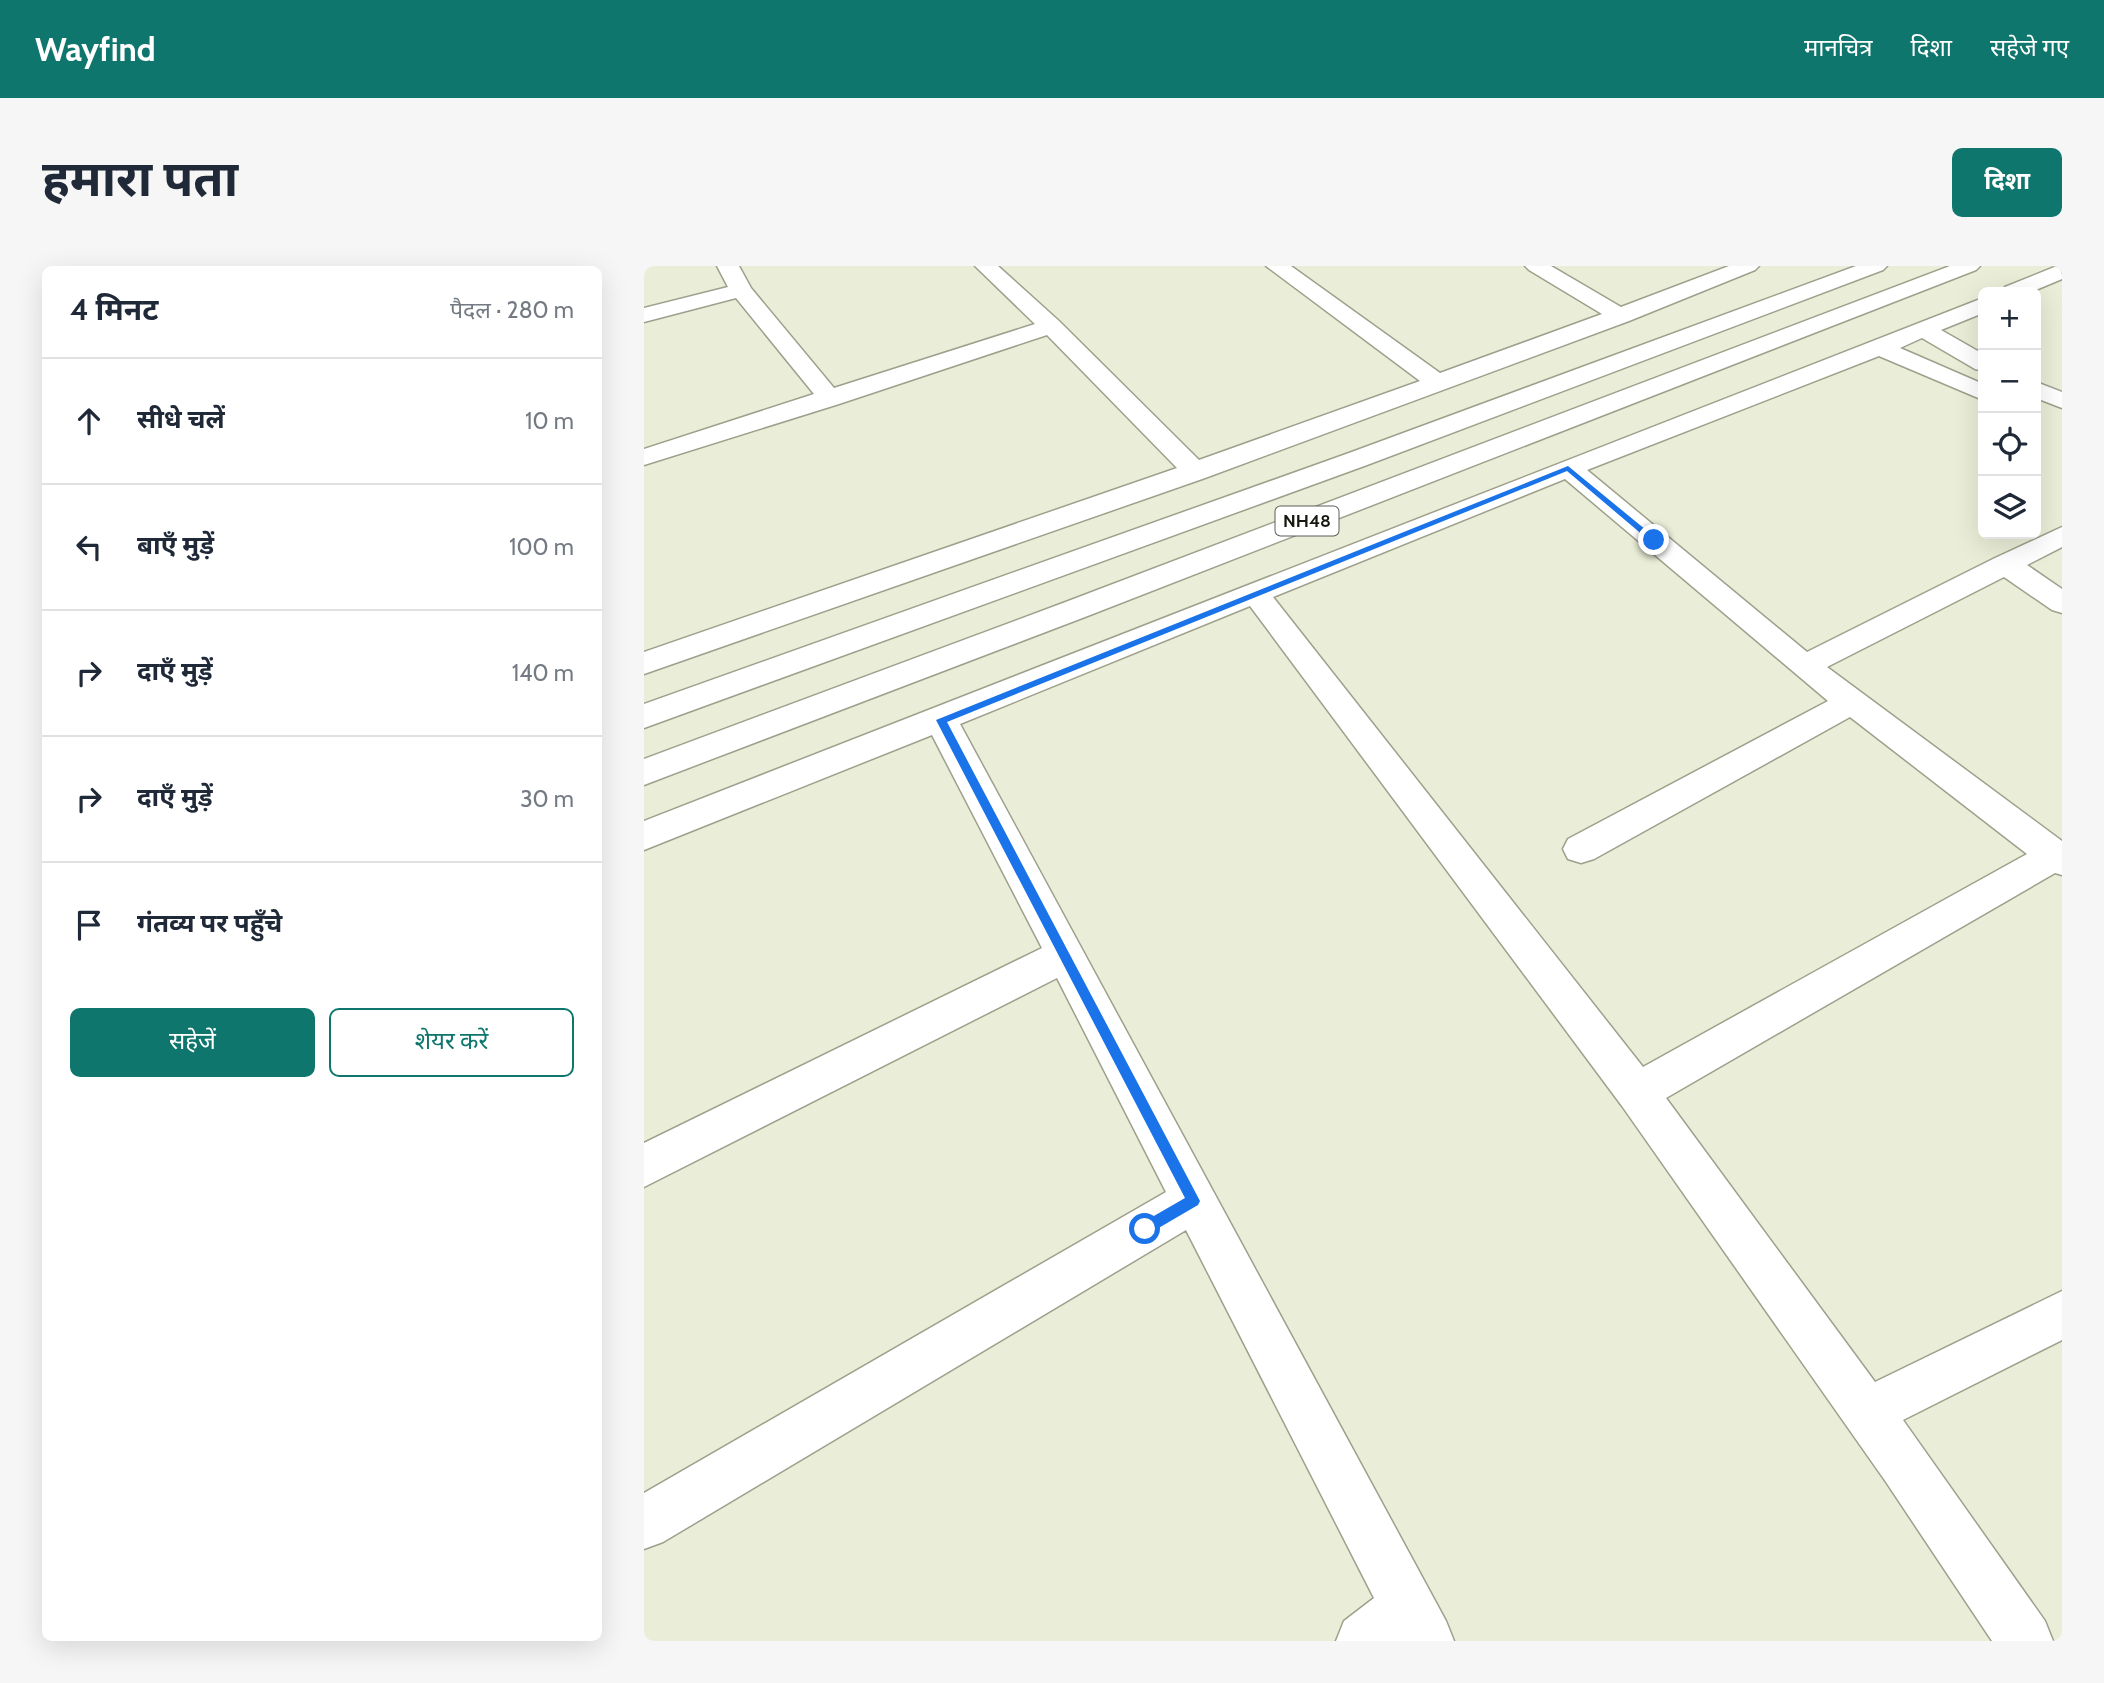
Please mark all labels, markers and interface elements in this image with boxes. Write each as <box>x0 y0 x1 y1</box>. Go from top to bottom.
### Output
text: Wayfind <box>35 29 156 69</box>
text: मानचित्र <box>1804 33 1873 62</box>
text: दिशा <box>1911 33 1952 62</box>
text: सहेजे गए <box>1990 33 2069 62</box>
button: दिशा <box>1952 148 2062 217</box>
text: हमारा पता <box>42 149 238 208</box>
map controls <box>1978 287 2041 539</box>
button: + <box>1978 287 2041 350</box>
text: 4 मिनट <box>70 291 158 328</box>
text: पैदल · 280 m <box>450 296 574 324</box>
button: − <box>1978 350 2041 413</box>
icon: ahead <box>70 402 108 440</box>
text: सीधे चलें <box>137 403 225 435</box>
text: 10 m <box>525 407 574 435</box>
button: locate <box>1978 413 2041 476</box>
button: layers <box>1978 476 2041 539</box>
road number: NH48 <box>1276 507 1338 536</box>
route end <box>1638 524 1669 555</box>
icon: left <box>70 528 108 566</box>
text: बाएँ मुड़ें <box>137 529 214 561</box>
text: 100 m <box>509 533 574 561</box>
icon: right <box>70 654 108 692</box>
text: दाएँ मुड़ें <box>137 655 213 687</box>
text: 140 m <box>512 659 574 687</box>
icon: right <box>70 780 108 818</box>
text: दाएँ मुड़ें <box>137 781 213 813</box>
text: 30 m <box>520 785 574 813</box>
icon: arrive <box>70 906 108 944</box>
text: गंतव्य पर पहुँचे <box>137 907 282 939</box>
button: सहेजें <box>70 1008 315 1077</box>
button: शेयर करें <box>329 1008 574 1077</box>
route start <box>1129 1213 1160 1244</box>

